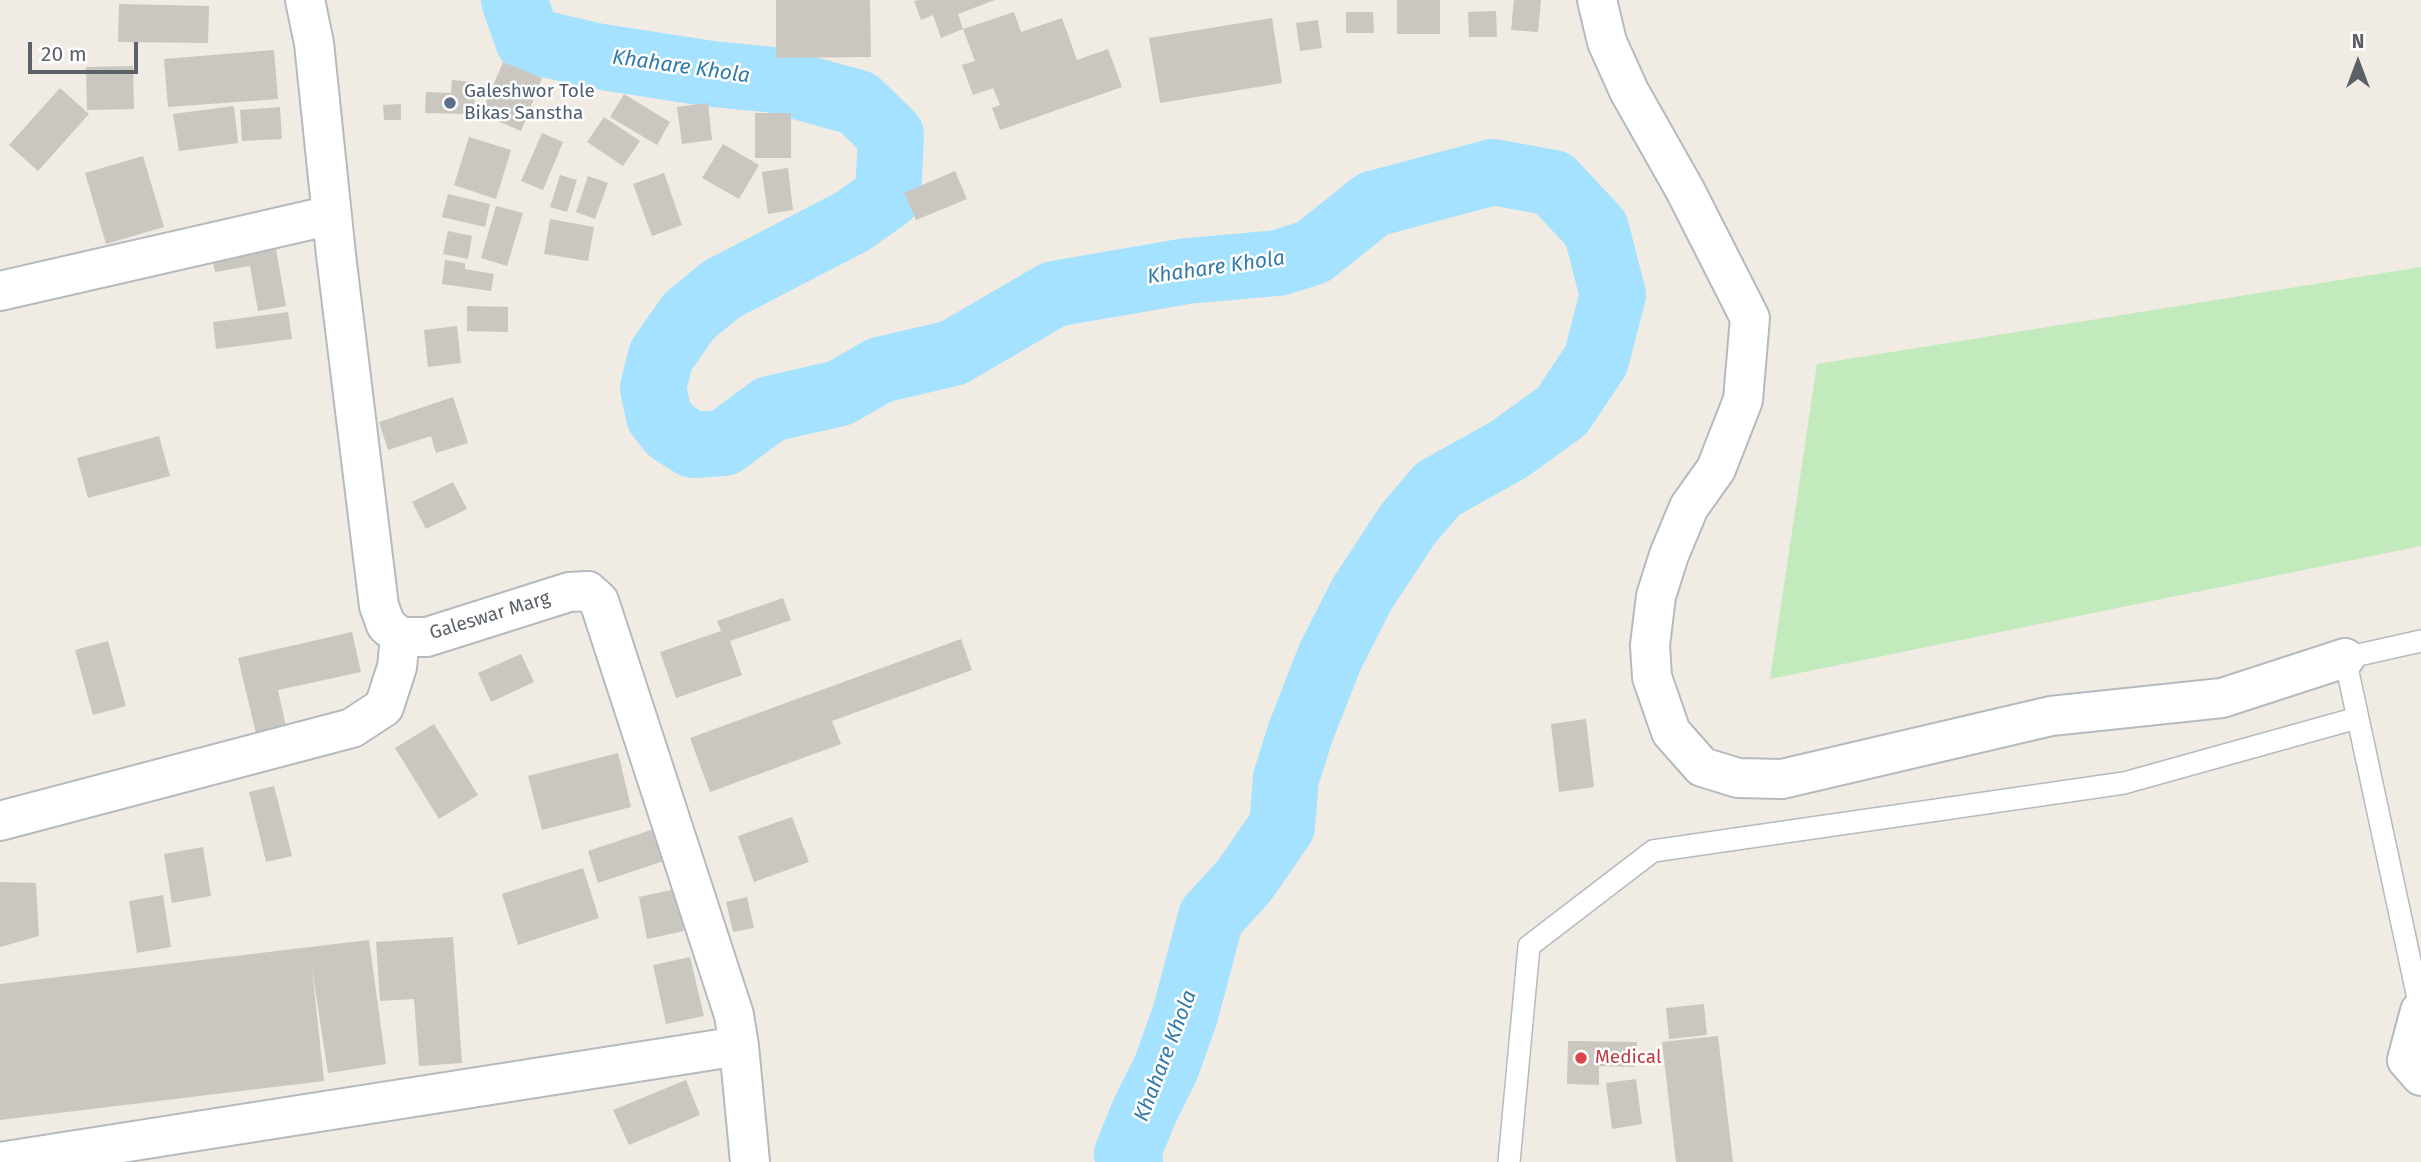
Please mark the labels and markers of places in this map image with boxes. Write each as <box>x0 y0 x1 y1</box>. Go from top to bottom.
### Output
place label: Galeshwor Tole Bikas Sanstha <box>464 81 595 125</box>
marker: Galeshwor Tole Bikas Sanstha <box>442 95 458 111</box>
place label: Medical <box>1595 1047 1661 1069</box>
marker: Medical <box>1573 1050 1589 1066</box>

